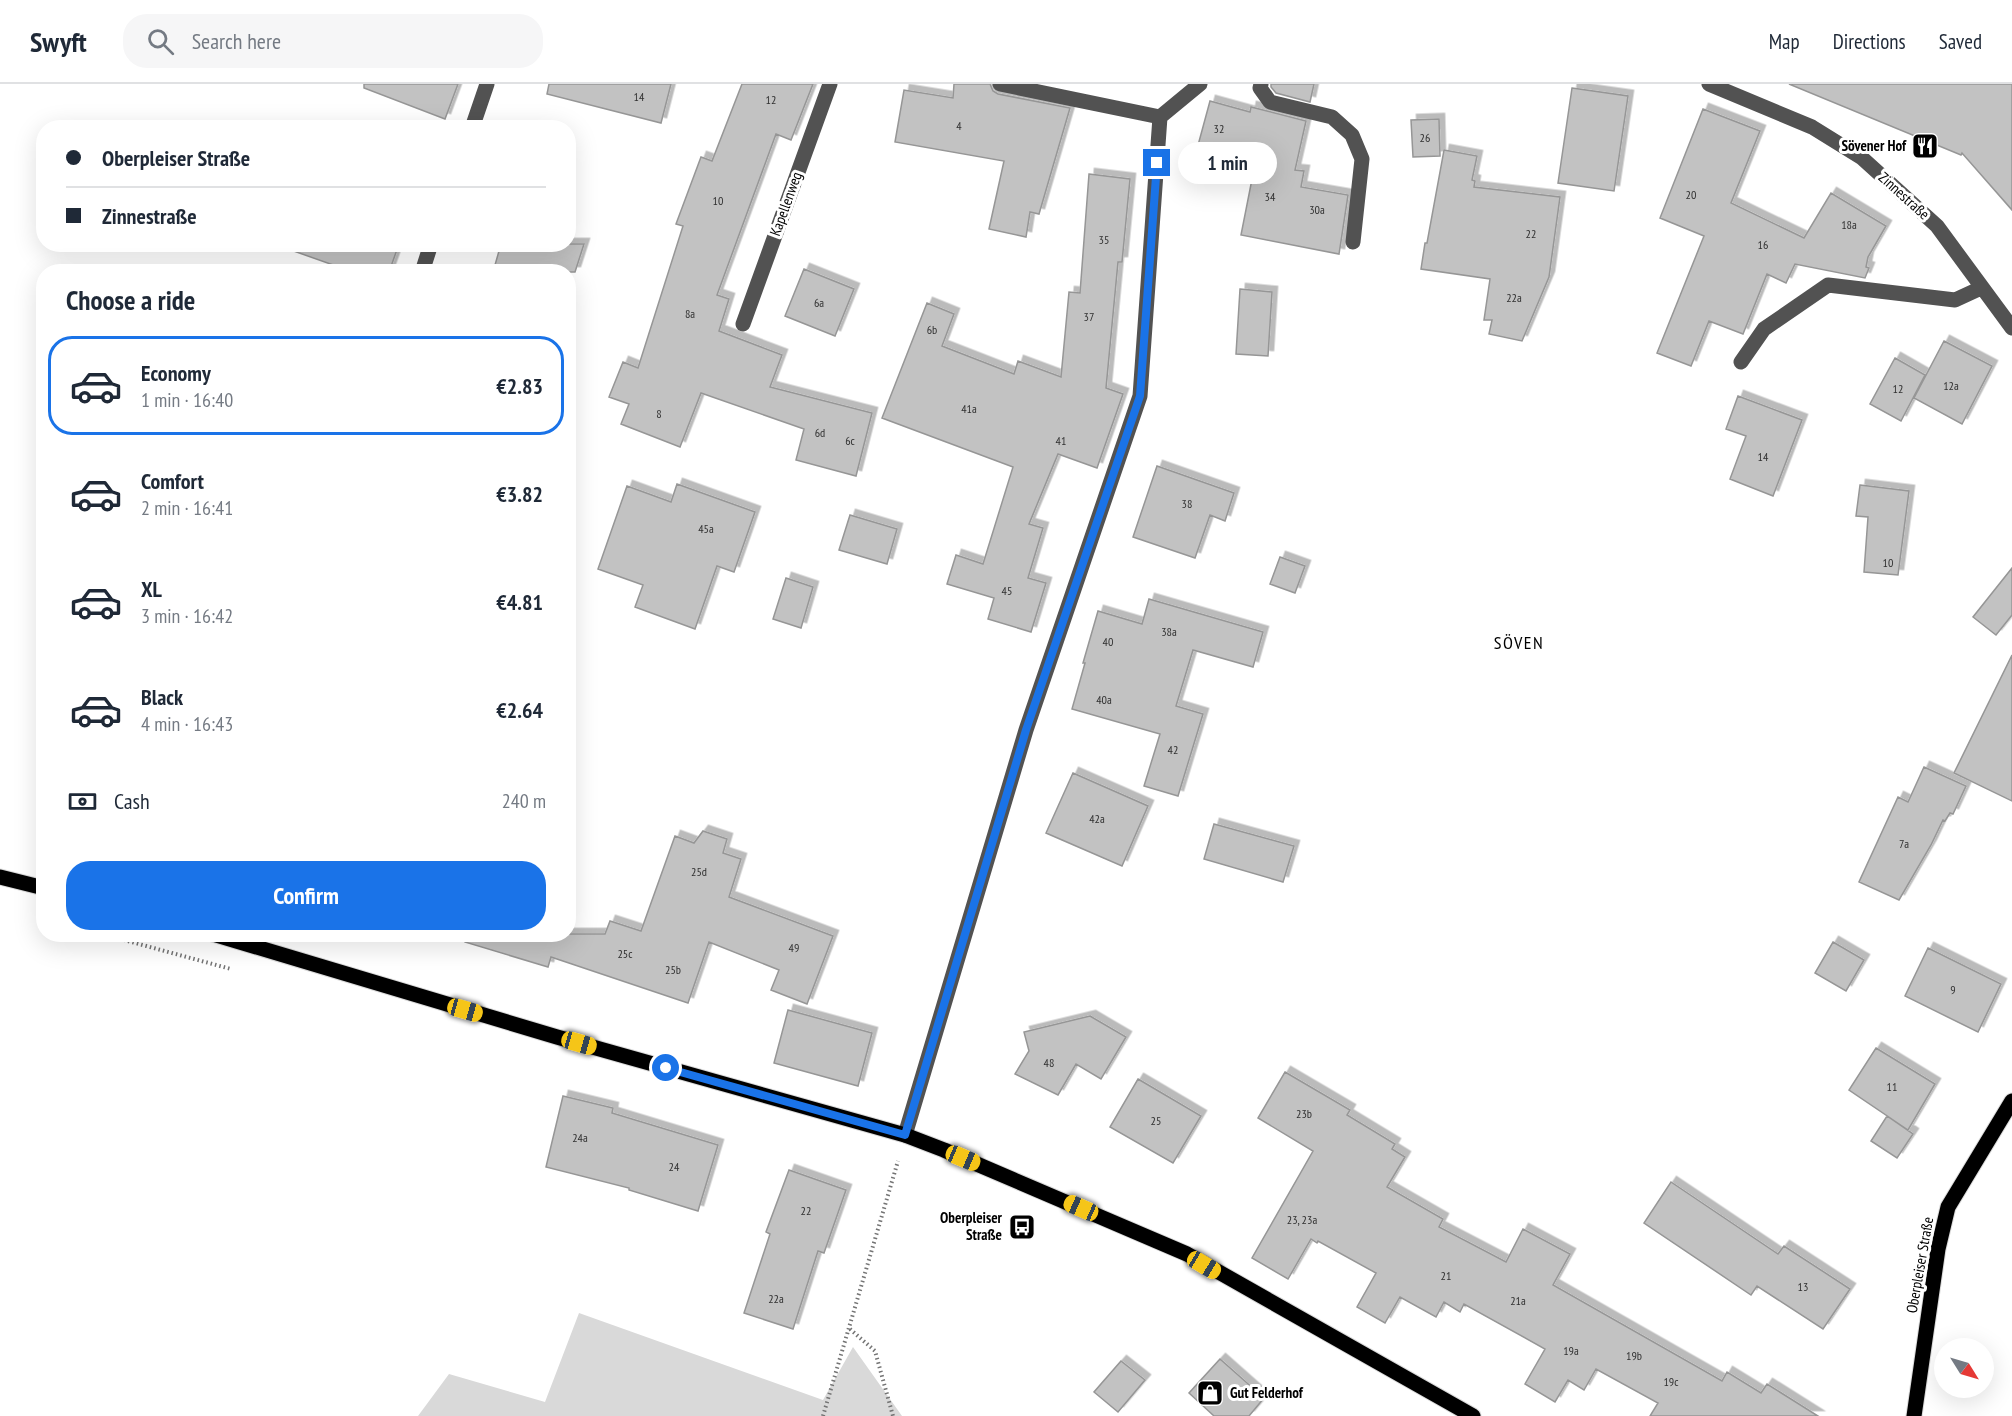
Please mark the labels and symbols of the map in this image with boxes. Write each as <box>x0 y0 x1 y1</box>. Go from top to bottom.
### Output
house number: 14 <box>634 89 645 104</box>
house number: 12 <box>766 92 776 107</box>
house number: 4 <box>956 118 962 133</box>
house number: 32 <box>1214 121 1224 136</box>
house number: 26 <box>1420 130 1430 145</box>
restaurant icon: Sövener Hof <box>1910 131 1940 161</box>
place label: Sövener Hof <box>1841 136 1907 155</box>
callout: 1 min <box>1178 142 1277 184</box>
route end <box>1143 149 1170 176</box>
street label: Zinnestraße <box>1875 168 1934 223</box>
street label: Kapellenweg <box>765 169 806 238</box>
house number: 20 <box>1686 187 1696 202</box>
house number: 34 <box>1265 189 1276 204</box>
house number: 10 <box>713 193 723 208</box>
house number: 30a <box>1309 202 1325 217</box>
house number: 18a <box>1841 217 1857 232</box>
house number: 22 <box>1526 226 1536 241</box>
house number: 35 <box>1099 232 1109 247</box>
house number: 16 <box>1758 237 1768 252</box>
house number: 22a <box>1506 290 1522 305</box>
house number: 6a <box>814 295 824 310</box>
house number: 8a <box>685 306 695 321</box>
house number: 37 <box>1084 309 1094 324</box>
house number: 6b <box>927 322 937 337</box>
house number: 12a <box>1943 378 1959 393</box>
house number: 12 <box>1893 381 1903 396</box>
house number: 41a <box>961 401 977 416</box>
house number: 8 <box>656 406 662 421</box>
house number: 6d <box>815 425 825 440</box>
house number: 6c <box>845 433 856 448</box>
house number: 41 <box>1056 433 1066 448</box>
house number: 14 <box>1758 449 1769 464</box>
house number: 38 <box>1182 496 1192 511</box>
house number: 45a <box>698 521 714 536</box>
house number: 10 <box>1883 555 1893 570</box>
house number: 45 <box>1002 583 1012 598</box>
house number: 38a <box>1161 624 1177 639</box>
district label: SÖVEN <box>1494 631 1544 654</box>
house number: 40 <box>1103 634 1113 649</box>
house number: 40a <box>1096 692 1112 707</box>
house number: 42 <box>1168 742 1178 757</box>
house number: 42a <box>1089 811 1105 826</box>
house number: 7a <box>1899 836 1909 851</box>
house number: 25d <box>691 864 707 879</box>
house number: 49 <box>789 940 799 955</box>
house number: 25c <box>617 946 633 961</box>
house number: 25b <box>665 962 681 977</box>
house number: 9 <box>1950 982 1956 997</box>
car <box>445 996 485 1024</box>
car <box>559 1029 599 1057</box>
route start <box>652 1054 679 1081</box>
house number: 48 <box>1044 1055 1054 1070</box>
house number: 11 <box>1887 1079 1897 1094</box>
house number: 23b <box>1296 1106 1312 1121</box>
house number: 25 <box>1151 1113 1161 1128</box>
house number: 24a <box>572 1130 588 1145</box>
car <box>943 1143 983 1173</box>
house number: 24 <box>669 1159 680 1174</box>
car <box>1061 1192 1101 1224</box>
house number: 22 <box>801 1203 811 1218</box>
place label: Oberpleiser Straße <box>940 1208 1003 1244</box>
bus stop icon: Oberpleiser Straße <box>1007 1212 1037 1242</box>
house number: 23, 23a <box>1287 1212 1317 1227</box>
street label: Oberpleiser Straße <box>1902 1215 1937 1314</box>
car <box>1184 1248 1224 1282</box>
house number: 21 <box>1441 1268 1451 1283</box>
house number: 13 <box>1798 1279 1808 1294</box>
house number: 22a <box>768 1291 784 1306</box>
house number: 21a <box>1510 1293 1526 1308</box>
north arrow <box>1934 1338 1994 1398</box>
house number: 19a <box>1563 1343 1579 1358</box>
house number: 19b <box>1626 1348 1642 1363</box>
house number: 19c <box>1663 1374 1679 1389</box>
shop icon: Gut Felderhof <box>1195 1378 1225 1408</box>
place label: Gut Felderhof <box>1230 1383 1304 1402</box>

